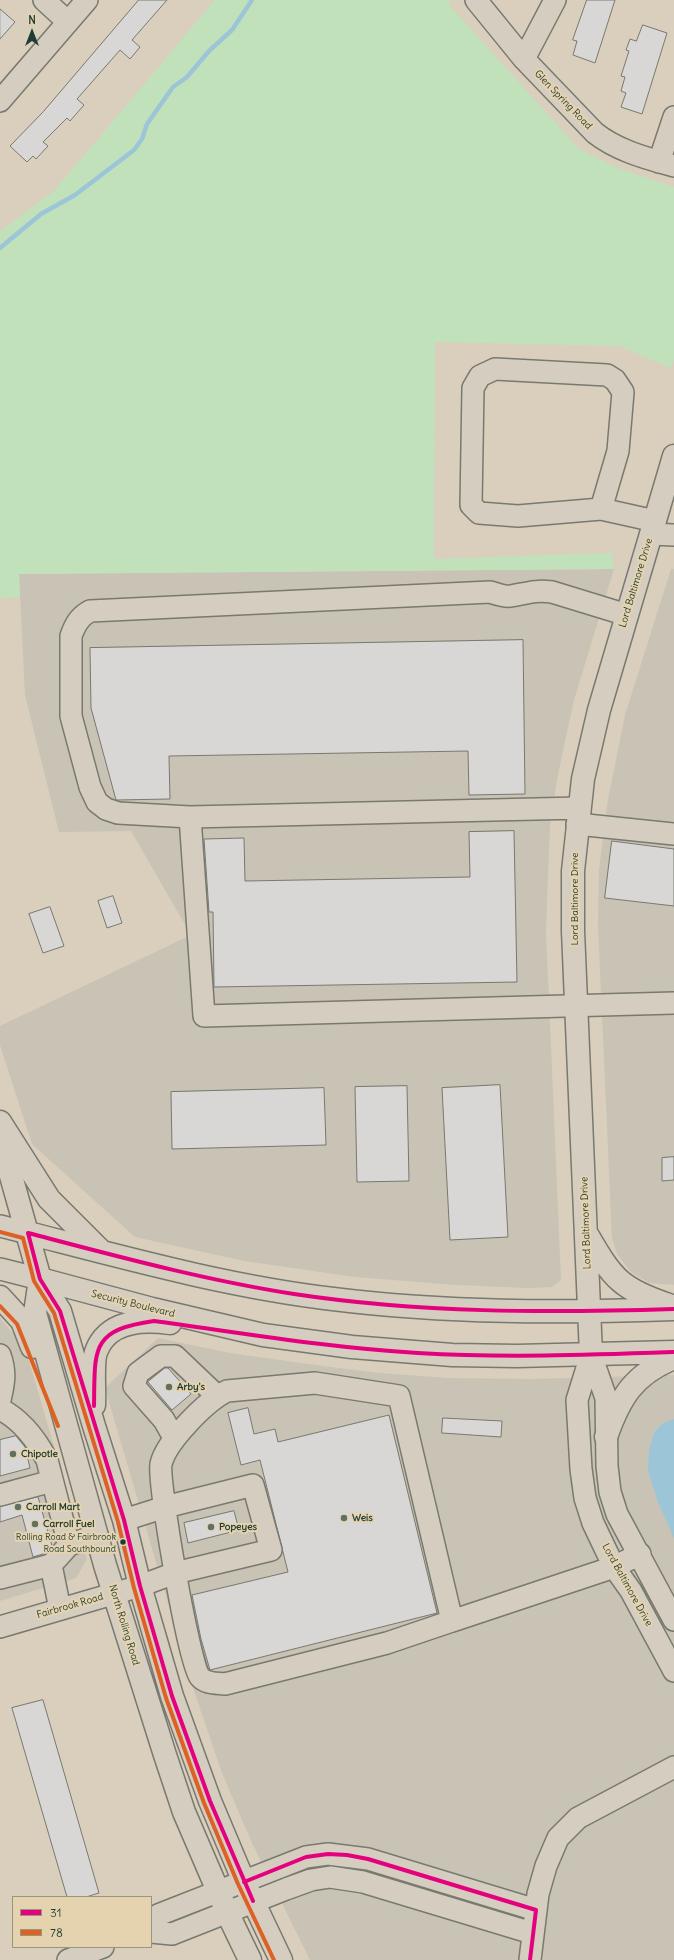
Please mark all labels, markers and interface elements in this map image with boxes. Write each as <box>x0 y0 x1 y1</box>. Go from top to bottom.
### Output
north arrow <box>12 12 52 52</box>
text: N <box>28 13 36 27</box>
street label: Glen Spring Road <box>532 68 594 132</box>
street label: Lord Baltimore Drive <box>617 537 655 629</box>
street label: Lord Baltimore Drive <box>569 853 581 945</box>
street label: Lord Baltimore Drive <box>578 1176 594 1270</box>
street label: Security Boulevard <box>90 1288 176 1320</box>
place label: Arby's <box>177 1381 205 1393</box>
marker: Arby's <box>164 1382 174 1392</box>
place label: Chipotle <box>21 1448 58 1460</box>
marker: Chipotle <box>8 1449 18 1459</box>
place label: Carroll Mart <box>26 1501 80 1513</box>
marker: Carroll Mart <box>13 1502 23 1512</box>
place label: Weis <box>352 1512 373 1524</box>
marker: Weis <box>339 1513 349 1523</box>
place label: Carroll Fuel <box>43 1518 94 1530</box>
marker: Carroll Fuel <box>30 1519 40 1529</box>
place label: Popeyes <box>219 1521 257 1533</box>
marker: Popeyes <box>206 1522 216 1532</box>
place label: Rolling Road & Fairbrook Road Southbound <box>16 1532 116 1553</box>
marker: Rolling Road & Fairbrook Road Southbound <box>118 1537 128 1547</box>
street label: Lord Baltimore Drive <box>599 1541 655 1629</box>
street label: North Rolling Road <box>106 1583 142 1667</box>
street label: Fairbrook Road <box>35 1591 105 1621</box>
legend <box>12 1896 152 1948</box>
text: 31 <box>50 1905 61 1920</box>
text: 78 <box>50 1925 63 1940</box>

